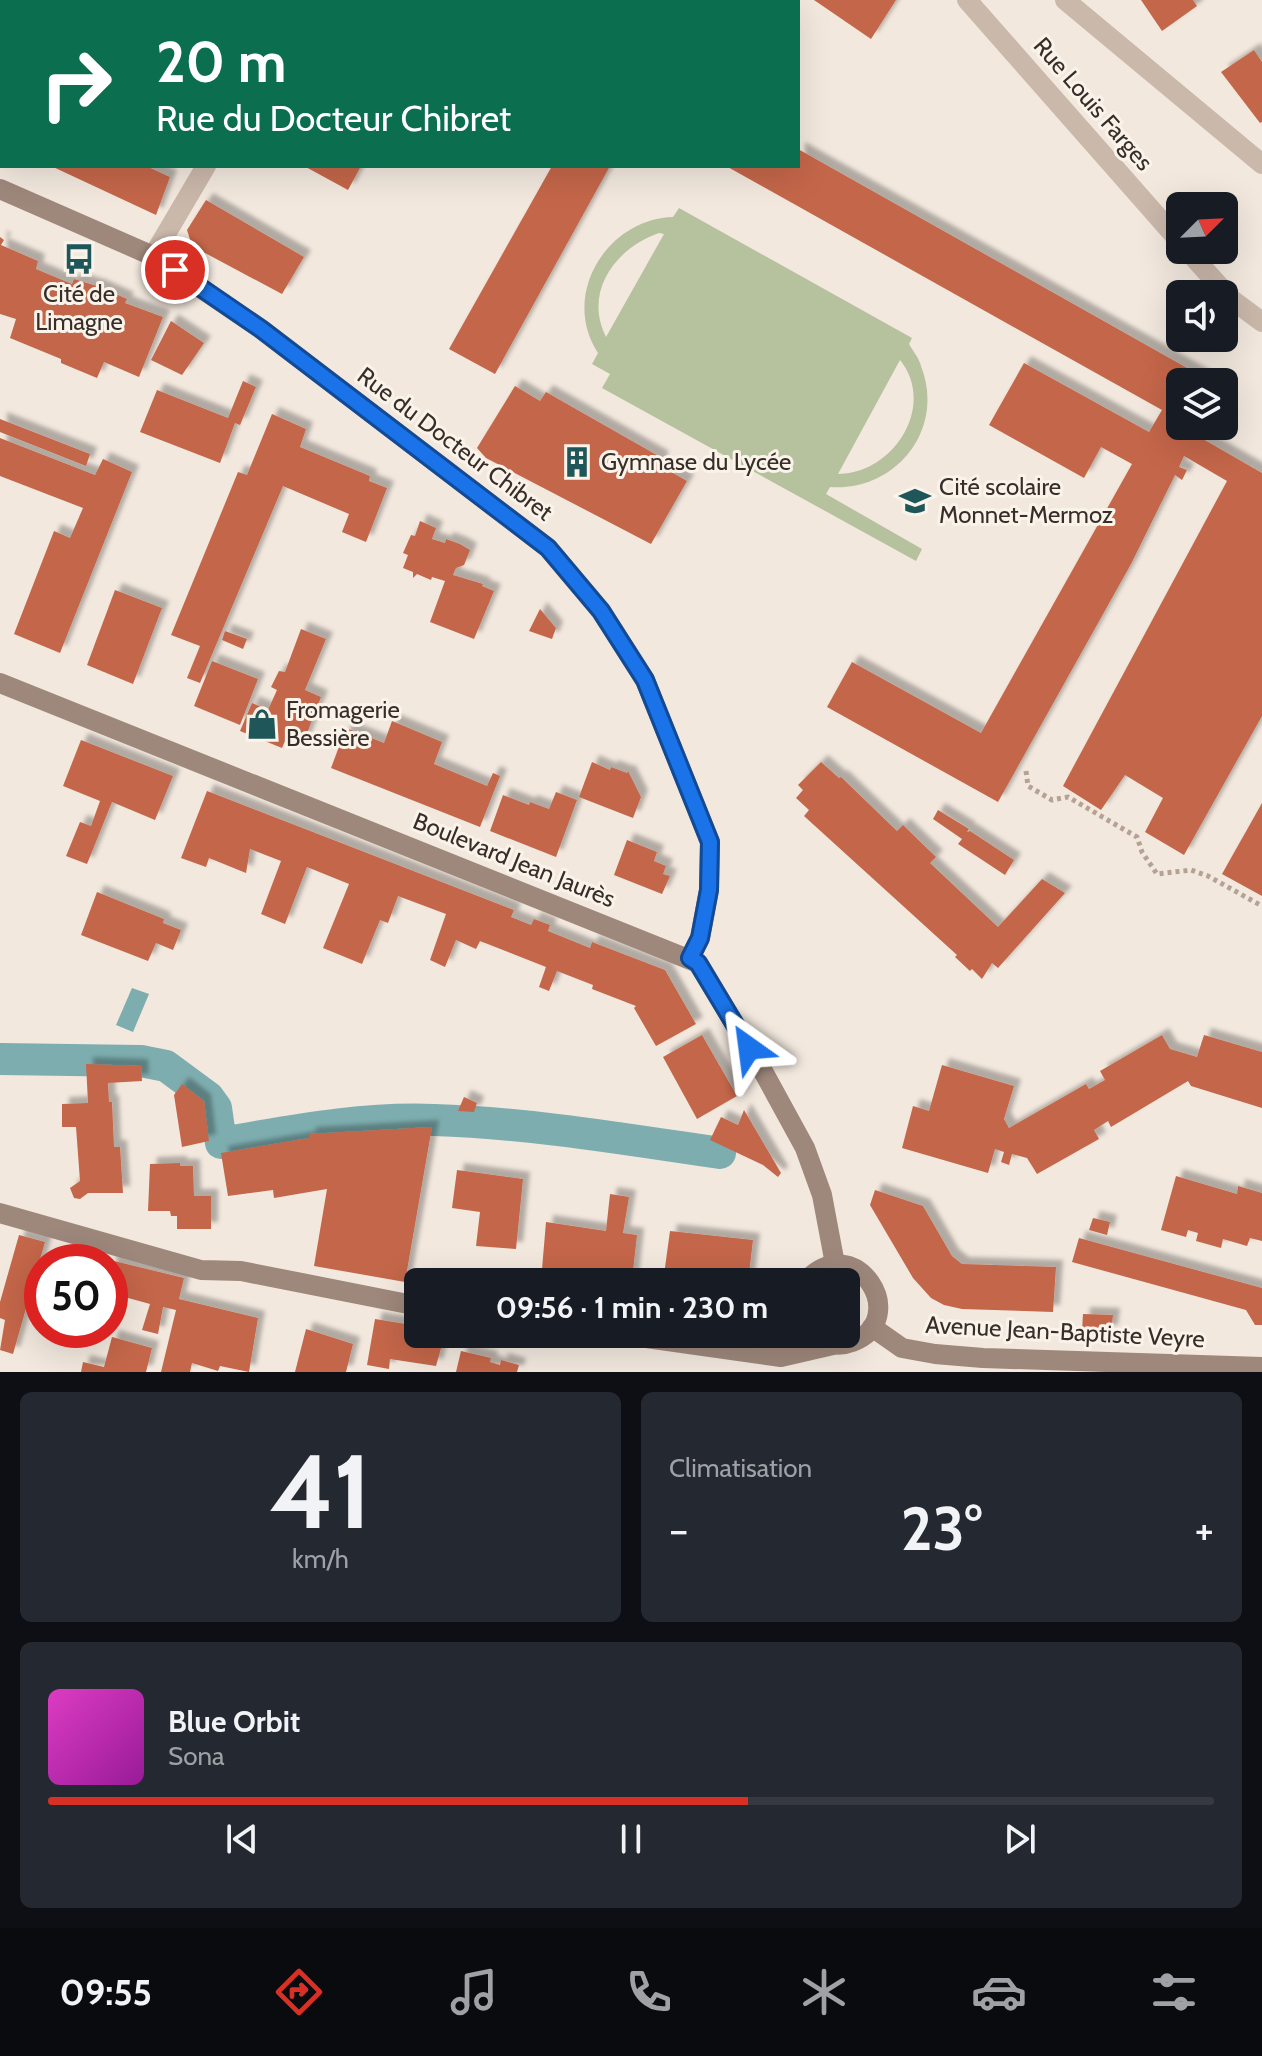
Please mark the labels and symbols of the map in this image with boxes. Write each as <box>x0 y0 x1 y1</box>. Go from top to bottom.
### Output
street label: Rue Louis Farges <box>1028 31 1159 176</box>
north arrow <box>1166 192 1238 264</box>
pin <box>141 236 209 304</box>
bus stop icon: Cité de Limagne <box>62 242 96 276</box>
place label: Cité de Limagne <box>35 279 123 336</box>
street label: Rue du Docteur Chibret <box>352 361 559 526</box>
building icon: Gymnase du Lycée <box>560 445 594 479</box>
place label: Gymnase du Lycée <box>601 447 791 476</box>
place label: Cité scolaire Monnet-Mermoz <box>939 472 1113 529</box>
school or university icon: Cité scolaire Monnet-Mermoz <box>898 484 932 518</box>
place label: Fromagerie Bessière <box>286 695 400 752</box>
shop icon: Fromagerie Bessière <box>245 707 279 741</box>
street label: Boulevard Jean Jaurès <box>409 806 619 913</box>
position arrow <box>707 1006 791 1090</box>
speed limit sign: 50 <box>24 1244 128 1348</box>
street label: Avenue Jean-Baptiste Veyre <box>925 1310 1205 1353</box>

